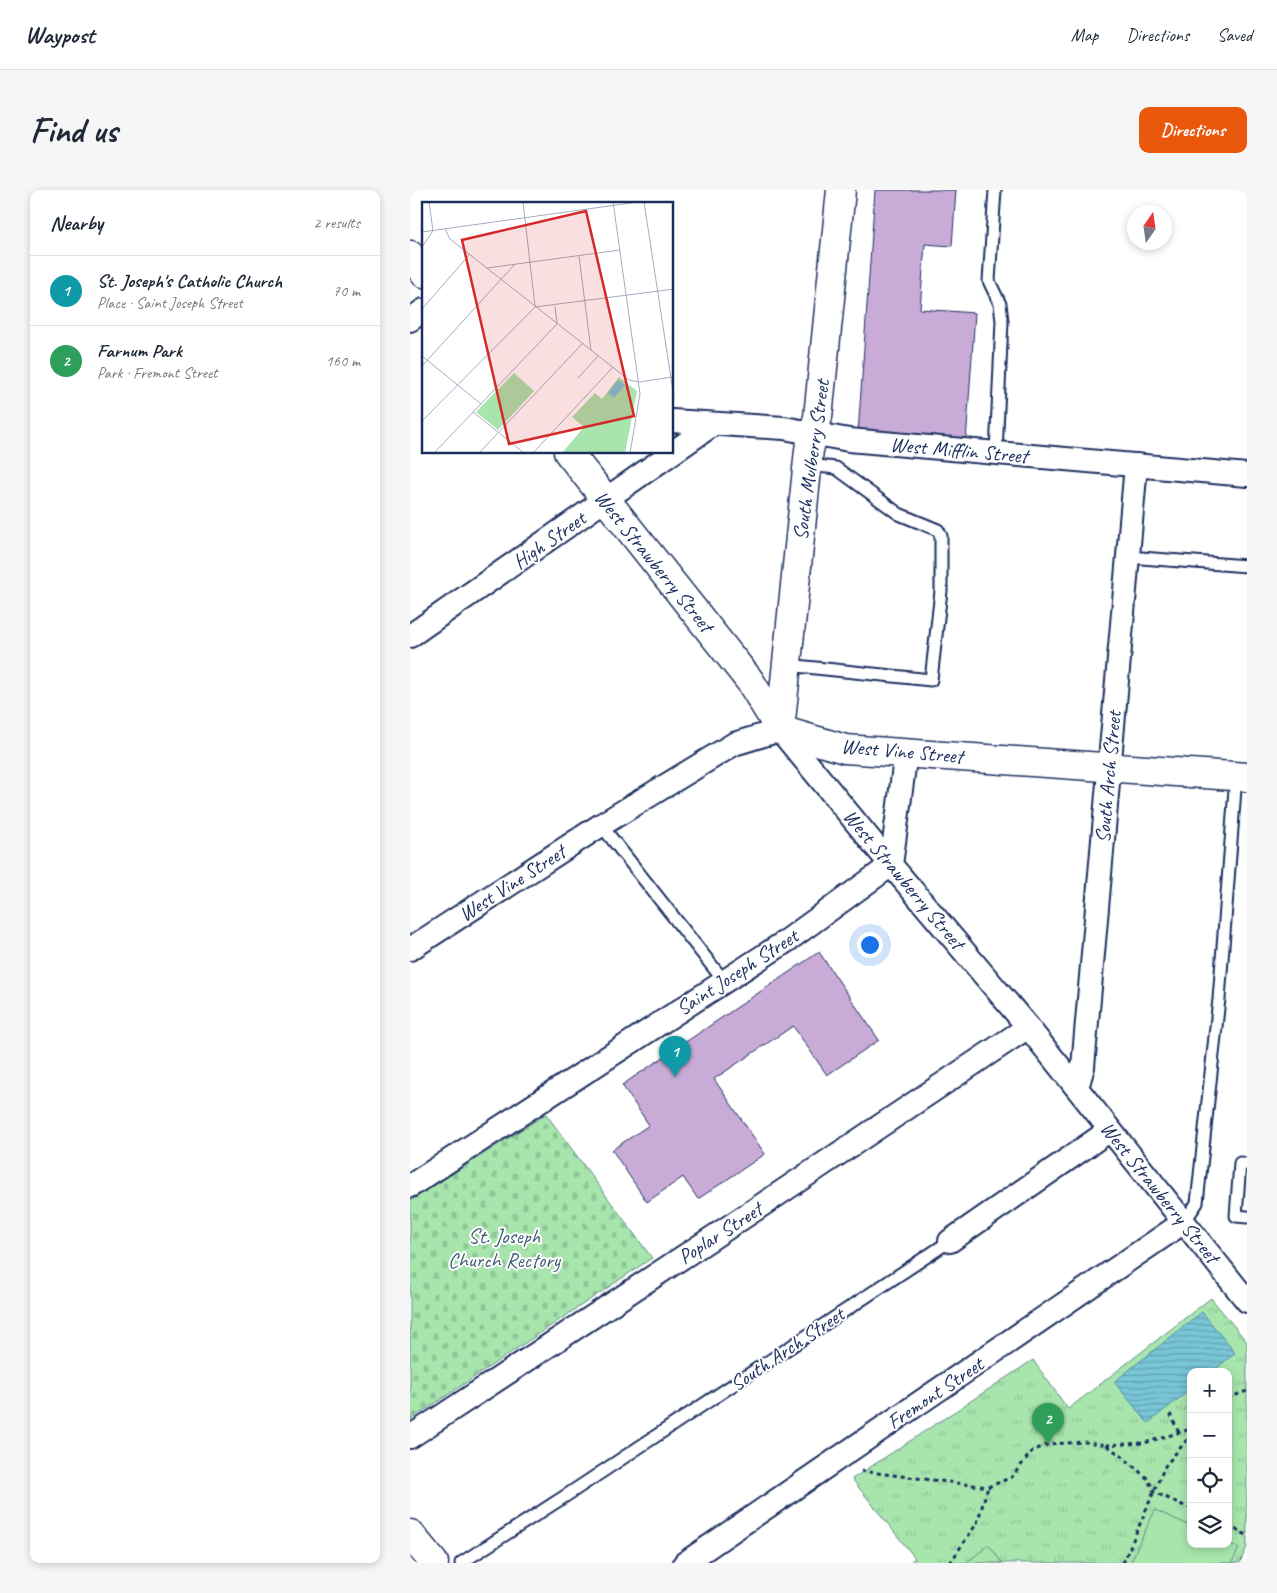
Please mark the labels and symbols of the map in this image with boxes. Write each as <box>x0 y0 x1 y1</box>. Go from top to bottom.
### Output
inset map <box>422 202 674 454</box>
north arrow <box>1127 205 1172 250</box>
street label: South Mulberry Street <box>787 376 835 542</box>
street label: West Mifflin Street <box>889 431 1032 469</box>
street label: West Strawberry Street <box>589 485 721 640</box>
street label: High Street <box>507 504 592 575</box>
street label: South Arch Street <box>1089 708 1127 844</box>
street label: West Vine Street <box>840 733 967 770</box>
street label: West Strawberry Street <box>838 804 972 957</box>
street label: West Vine Street <box>454 837 573 927</box>
street label: Saint Joseph Street <box>671 922 805 1021</box>
your location <box>857 932 883 958</box>
pin: 1 <box>659 1036 691 1077</box>
street label: West Strawberry Street <box>1095 1116 1227 1271</box>
street label: Poplar Street <box>673 1195 769 1270</box>
park label: St. Joseph Church Rectory <box>448 1223 562 1273</box>
street label: South Arch Street <box>725 1300 851 1397</box>
street label: Fremont Street <box>882 1350 990 1435</box>
pin: 2 <box>1032 1403 1064 1444</box>

